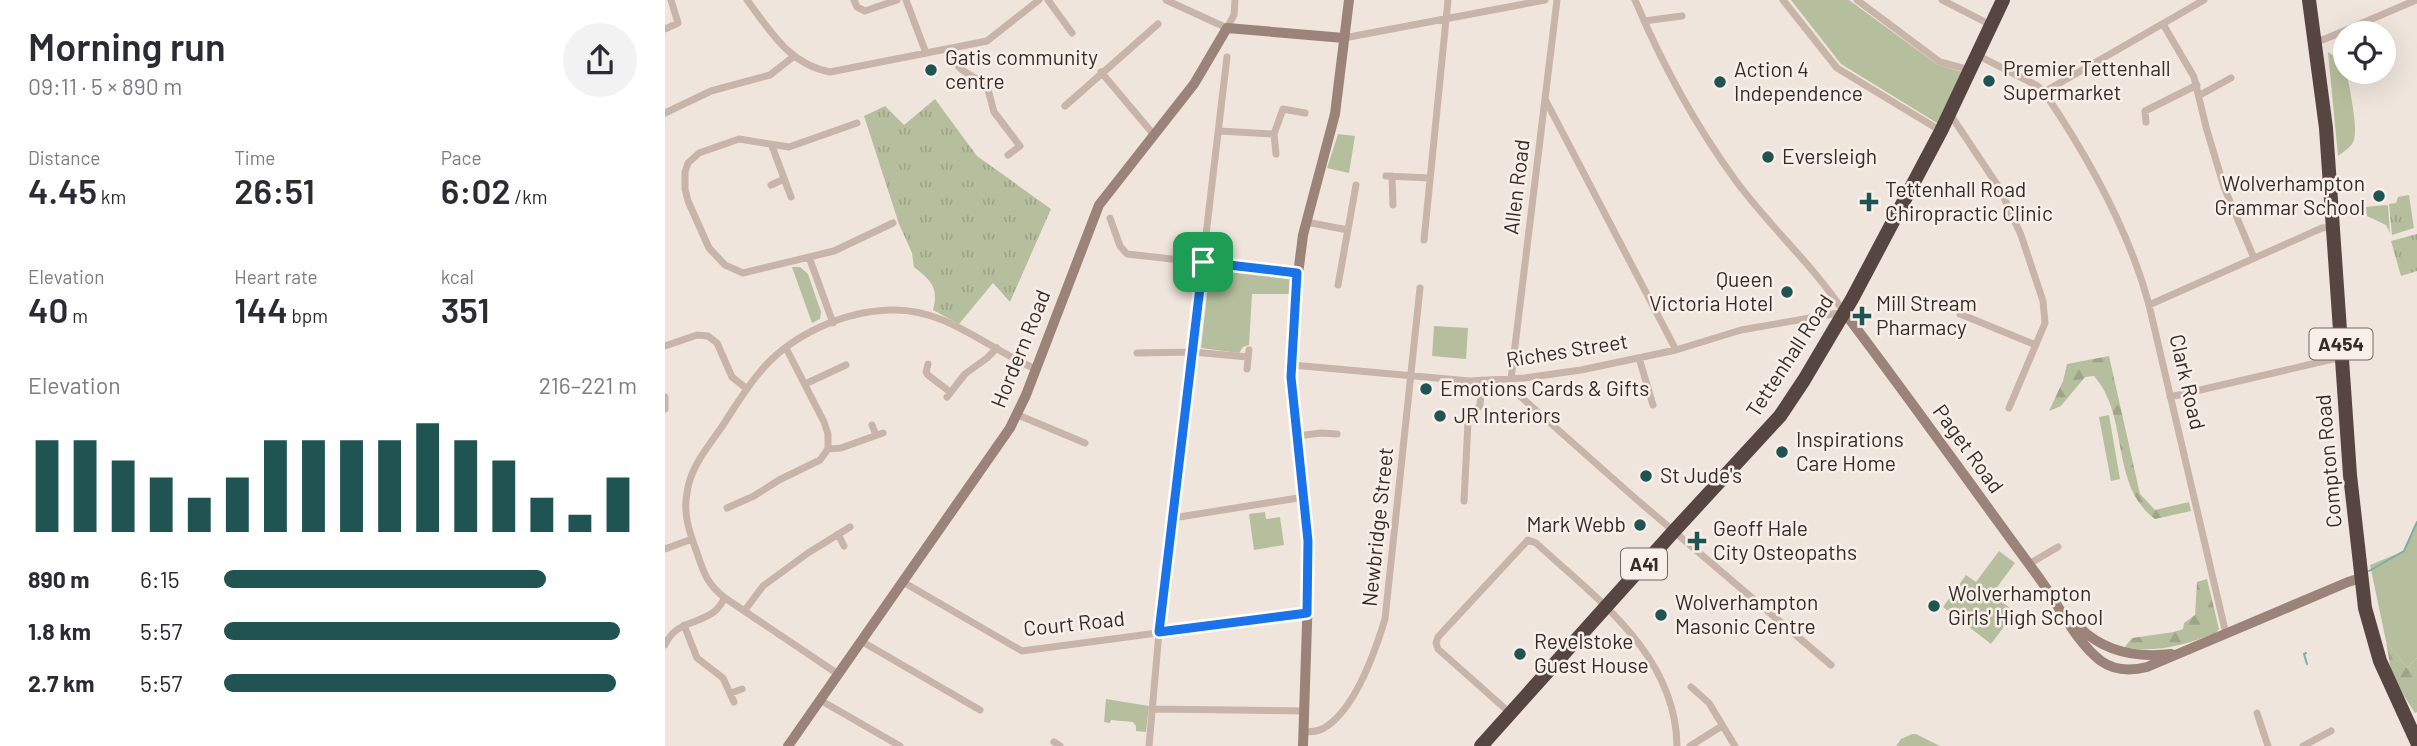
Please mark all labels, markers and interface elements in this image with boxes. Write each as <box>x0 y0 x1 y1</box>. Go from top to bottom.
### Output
map controls <box>2333 21 2396 84</box>
button: locate <box>2333 21 2396 84</box>
text: Morning run <box>28 23 226 69</box>
button: share <box>563 23 637 97</box>
place label: Gatis community centre <box>945 44 1098 93</box>
place label: Premier Tettenhall Supermarket <box>2003 55 2171 104</box>
place label: Action 4 Independence <box>1734 56 1863 105</box>
marker: Gatis community centre <box>923 62 939 78</box>
text: 09:11 · 5 × 890 m <box>28 72 182 100</box>
marker: Premier Tettenhall Supermarket <box>1981 73 1997 89</box>
marker: Action 4 Independence <box>1712 74 1728 90</box>
street label: Allen Road <box>1497 138 1534 236</box>
place label: Eversleigh <box>1782 143 1877 168</box>
text: Distance <box>28 146 100 169</box>
text: Time <box>234 146 275 169</box>
text: Pace <box>441 146 482 169</box>
marker: Eversleigh <box>1760 149 1776 165</box>
text: 4.45 <box>28 169 97 211</box>
text: 26:51 <box>234 169 315 211</box>
text: 6:02 <box>441 169 511 211</box>
place label: Wolverhampton Grammar School <box>2214 170 2365 219</box>
place label: Tettenhall Road Chiropractic Clinic <box>1885 176 2053 225</box>
text: km <box>97 185 126 208</box>
text: /km <box>511 185 547 208</box>
marker: Wolverhampton Grammar School <box>2371 188 2387 204</box>
marker: Tettenhall Road Chiropractic Clinic <box>1859 192 1879 212</box>
pin <box>1173 232 1233 292</box>
icon: arrive <box>1184 243 1222 281</box>
text: Elevation <box>28 265 105 288</box>
text: Heart rate <box>234 265 318 288</box>
text: kcal <box>441 265 474 288</box>
place label: Queen Victoria Hotel <box>1649 266 1773 315</box>
marker: Queen Victoria Hotel <box>1779 284 1795 300</box>
street label: Hordern Road <box>985 286 1055 411</box>
text: 40 <box>28 288 68 330</box>
text: 144 <box>234 288 288 330</box>
text: 351 <box>441 288 490 330</box>
street label: Tettenhall Road <box>1740 289 1838 421</box>
place label: Mill Stream Pharmacy <box>1876 290 1977 339</box>
text: m <box>68 304 88 327</box>
text: bpm <box>288 304 328 327</box>
marker: Mill Stream Pharmacy <box>1854 308 1870 324</box>
street label: Riches Street <box>1504 328 1629 371</box>
road number: A454 <box>2309 328 2373 360</box>
street label: Clark Road <box>2165 332 2212 432</box>
text: Elevation <box>28 371 121 399</box>
text: 216–221 m <box>539 371 637 399</box>
place label: Emotions Cards & Gifts <box>1440 375 1649 400</box>
marker: Emotions Cards & Gifts <box>1418 381 1434 397</box>
street label: Compton Road <box>2309 393 2346 529</box>
street label: Paget Road <box>1929 399 2010 497</box>
place label: JR Interiors <box>1454 402 1561 427</box>
marker: JR Interiors <box>1432 408 1448 424</box>
place label: Inspirations Care Home <box>1796 426 1904 475</box>
marker: Inspirations Care Home <box>1774 444 1790 460</box>
street label: Newbridge Street <box>1356 446 1397 608</box>
place label: St Jude's <box>1660 462 1742 487</box>
marker: St Jude's <box>1638 468 1654 484</box>
place label: Mark Webb <box>1526 511 1626 536</box>
place label: Geoff Hale City Osteopaths <box>1713 515 1857 564</box>
marker: Mark Webb <box>1632 517 1648 533</box>
marker: Geoff Hale City Osteopaths <box>1687 531 1707 551</box>
road number: A41 <box>1621 548 1667 580</box>
text: 890 m <box>28 565 90 593</box>
text: 6:15 <box>140 565 180 593</box>
place label: Wolverhampton Girls' High School <box>1948 580 2103 629</box>
place label: Wolverhampton Masonic Centre <box>1675 589 1818 638</box>
marker: Wolverhampton Girls' High School <box>1926 598 1942 614</box>
street label: Court Road <box>1022 605 1126 640</box>
marker: Wolverhampton Masonic Centre <box>1653 607 1669 623</box>
text: 1.8 km <box>28 617 91 645</box>
text: 5:57 <box>140 617 182 645</box>
place label: Revelstoke Guest House <box>1534 628 1649 677</box>
marker: Revelstoke Guest House <box>1512 646 1528 662</box>
text: 2.7 km <box>28 669 95 697</box>
text: 5:57 <box>140 669 182 697</box>

